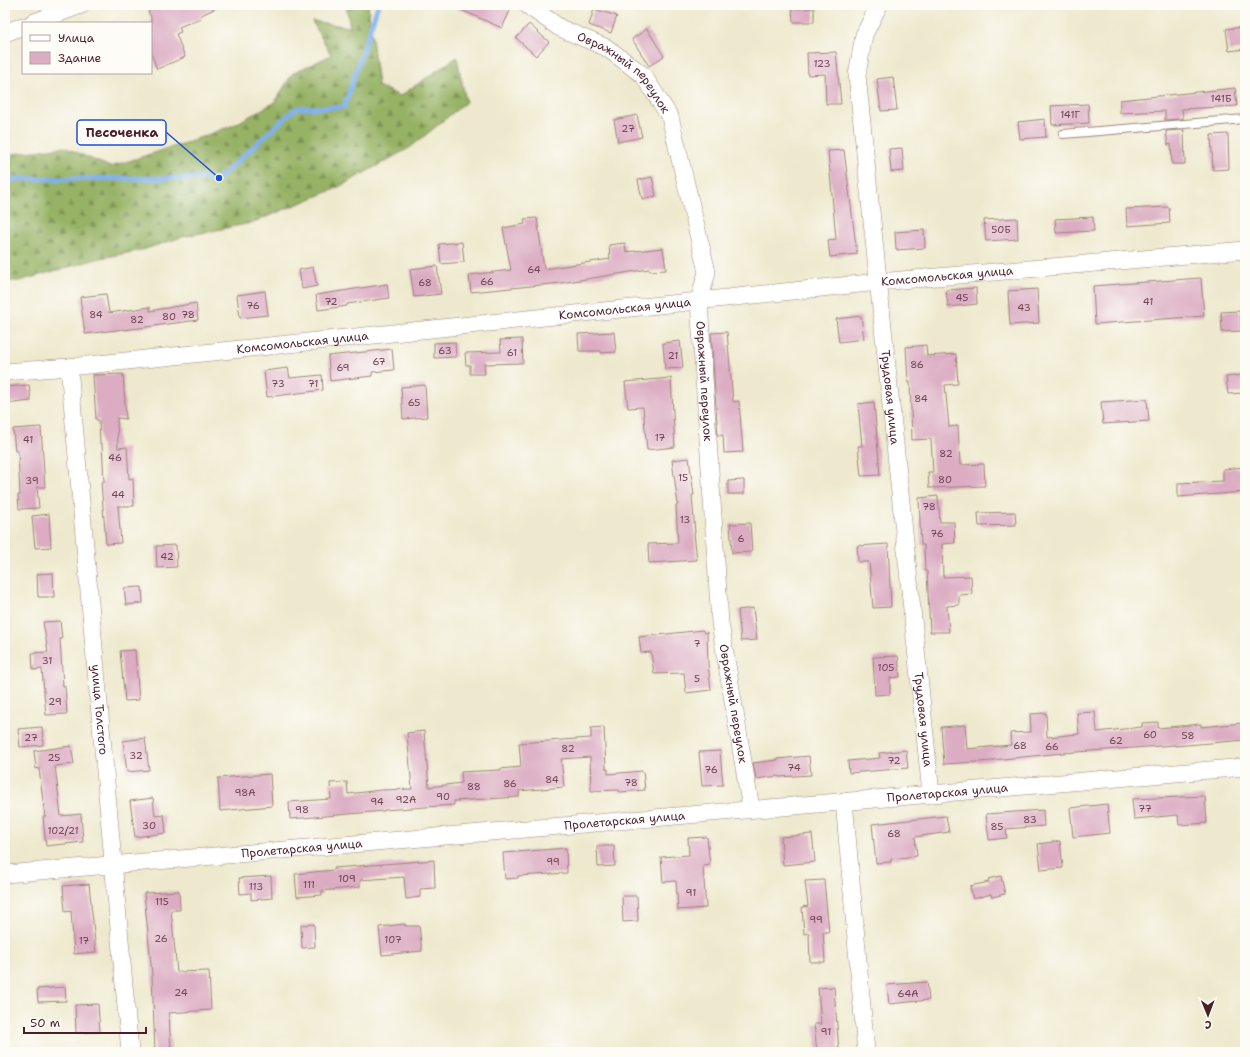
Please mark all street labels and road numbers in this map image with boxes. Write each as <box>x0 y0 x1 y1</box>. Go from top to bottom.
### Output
street label: Овражный переулок <box>575 28 674 117</box>
street label: Комсомольская улица <box>880 262 1014 290</box>
street label: Комсомольская улица <box>558 294 692 324</box>
street label: Овражный переулок <box>692 320 716 443</box>
street label: Комсомольская улица <box>236 328 370 357</box>
street label: Трудовая улица <box>877 349 903 446</box>
street label: Овражный переулок <box>716 643 751 765</box>
street label: улица Толстого <box>88 664 112 756</box>
street label: Трудовая улица <box>910 671 936 768</box>
street label: Пролетарская улица <box>886 779 1009 806</box>
street label: Пролетарская улица <box>564 807 686 834</box>
street label: Пролетарская улица <box>241 835 364 862</box>

